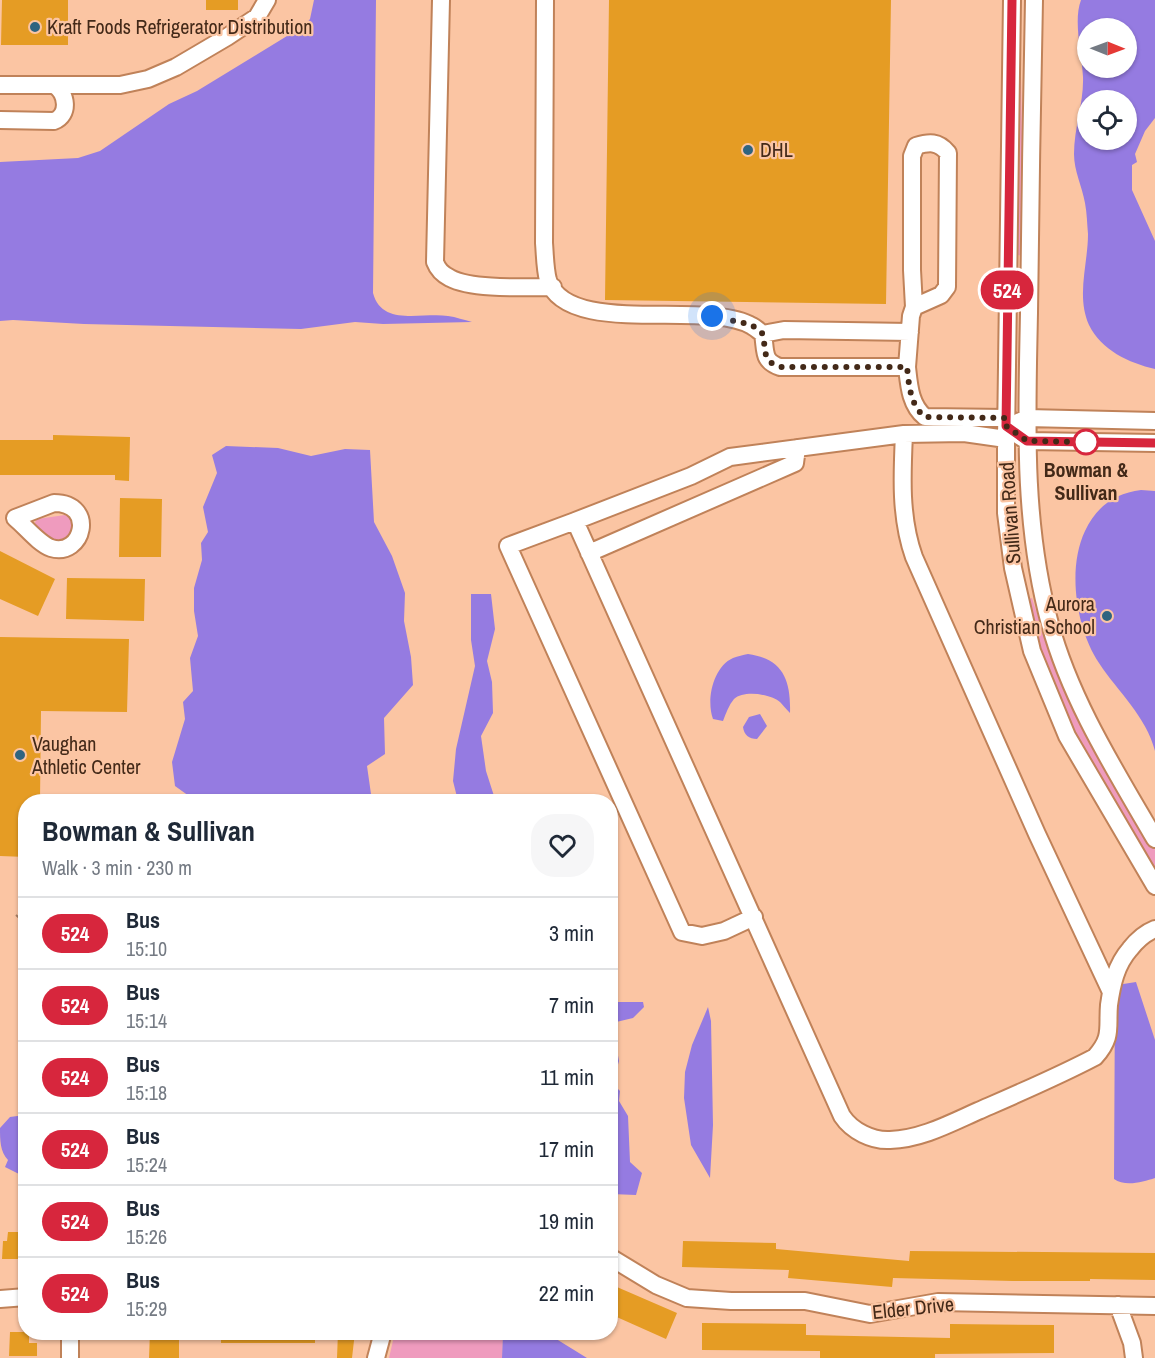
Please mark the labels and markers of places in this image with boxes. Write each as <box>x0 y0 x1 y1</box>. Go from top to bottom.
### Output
place label: Kraft Foods Refrigerator Distribution <box>47 13 312 40</box>
marker: Kraft Foods Refrigerator Distribution <box>28 20 42 34</box>
place label: DHL <box>760 136 793 163</box>
marker: DHL <box>741 143 755 157</box>
marker: Bowman & Sullivan <box>1073 429 1099 455</box>
place label: Bowman & Sullivan <box>1044 456 1129 506</box>
place label: Aurora Christian School <box>974 590 1095 640</box>
marker: Aurora Christian School <box>1100 609 1114 623</box>
place label: Vaughan Athletic Center <box>31 730 141 780</box>
marker: Vaughan Athletic Center <box>13 748 27 762</box>

